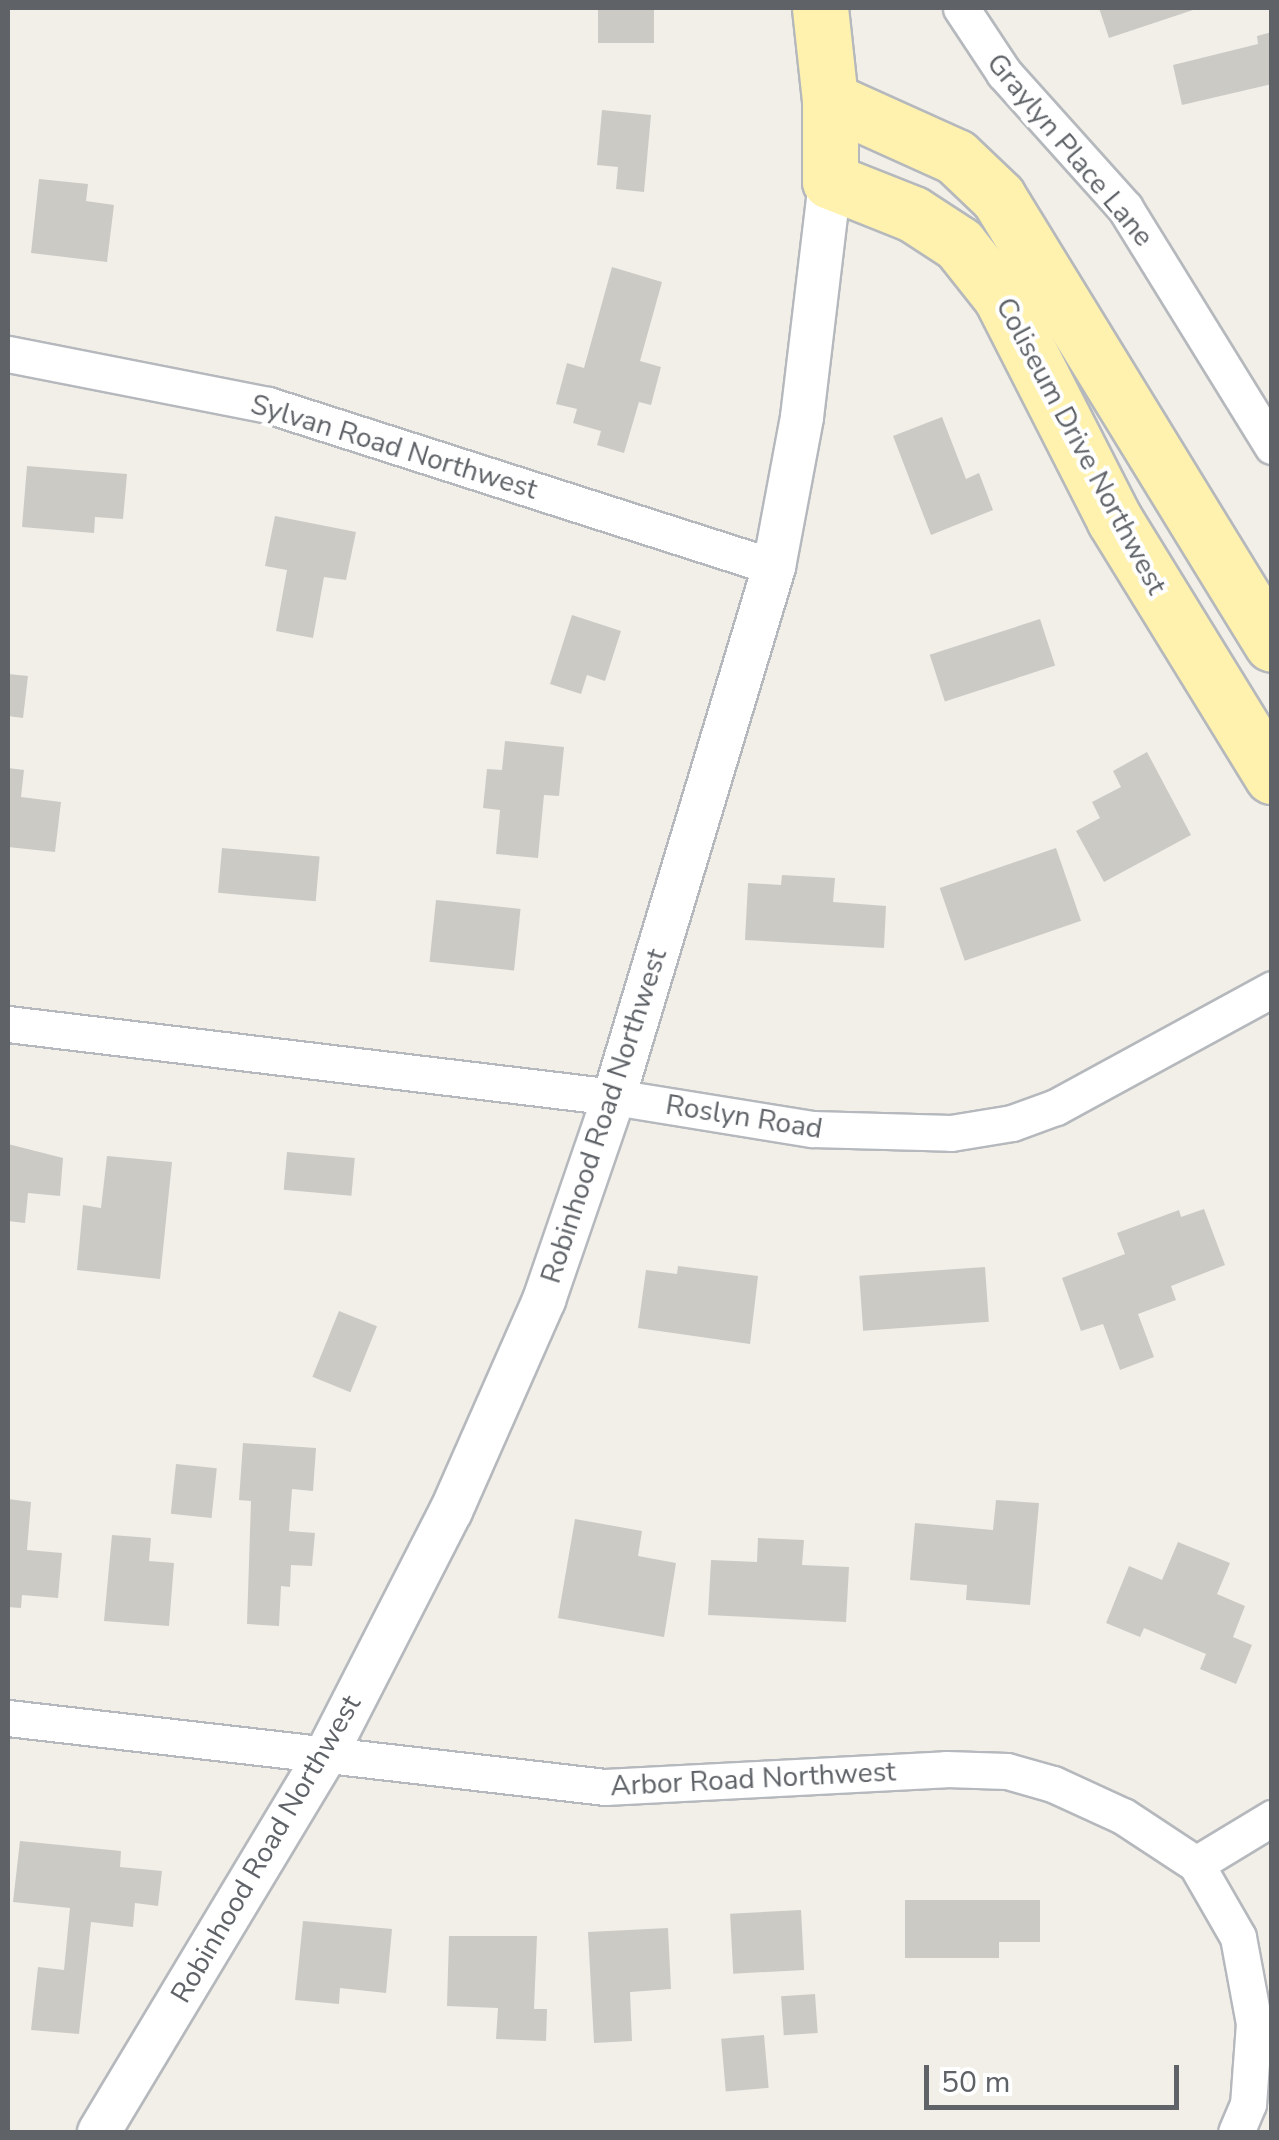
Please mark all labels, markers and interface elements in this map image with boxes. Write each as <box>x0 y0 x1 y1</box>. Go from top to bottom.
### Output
street label: Graylyn Place Lane <box>980 47 1160 253</box>
street label: Coliseum Drive Northwest <box>988 292 1174 600</box>
street label: Sylvan Road Northwest <box>247 387 541 507</box>
street label: Robinhood Road Northwest <box>534 945 674 1287</box>
street label: Roslyn Road <box>663 1088 825 1146</box>
street label: Robinhood Road Northwest <box>164 1689 368 2009</box>
street label: Arbor Road Northwest <box>609 1755 897 1803</box>
scale bar <box>929 2045 1184 2107</box>
text: 50 m <box>941 2062 1010 2103</box>

